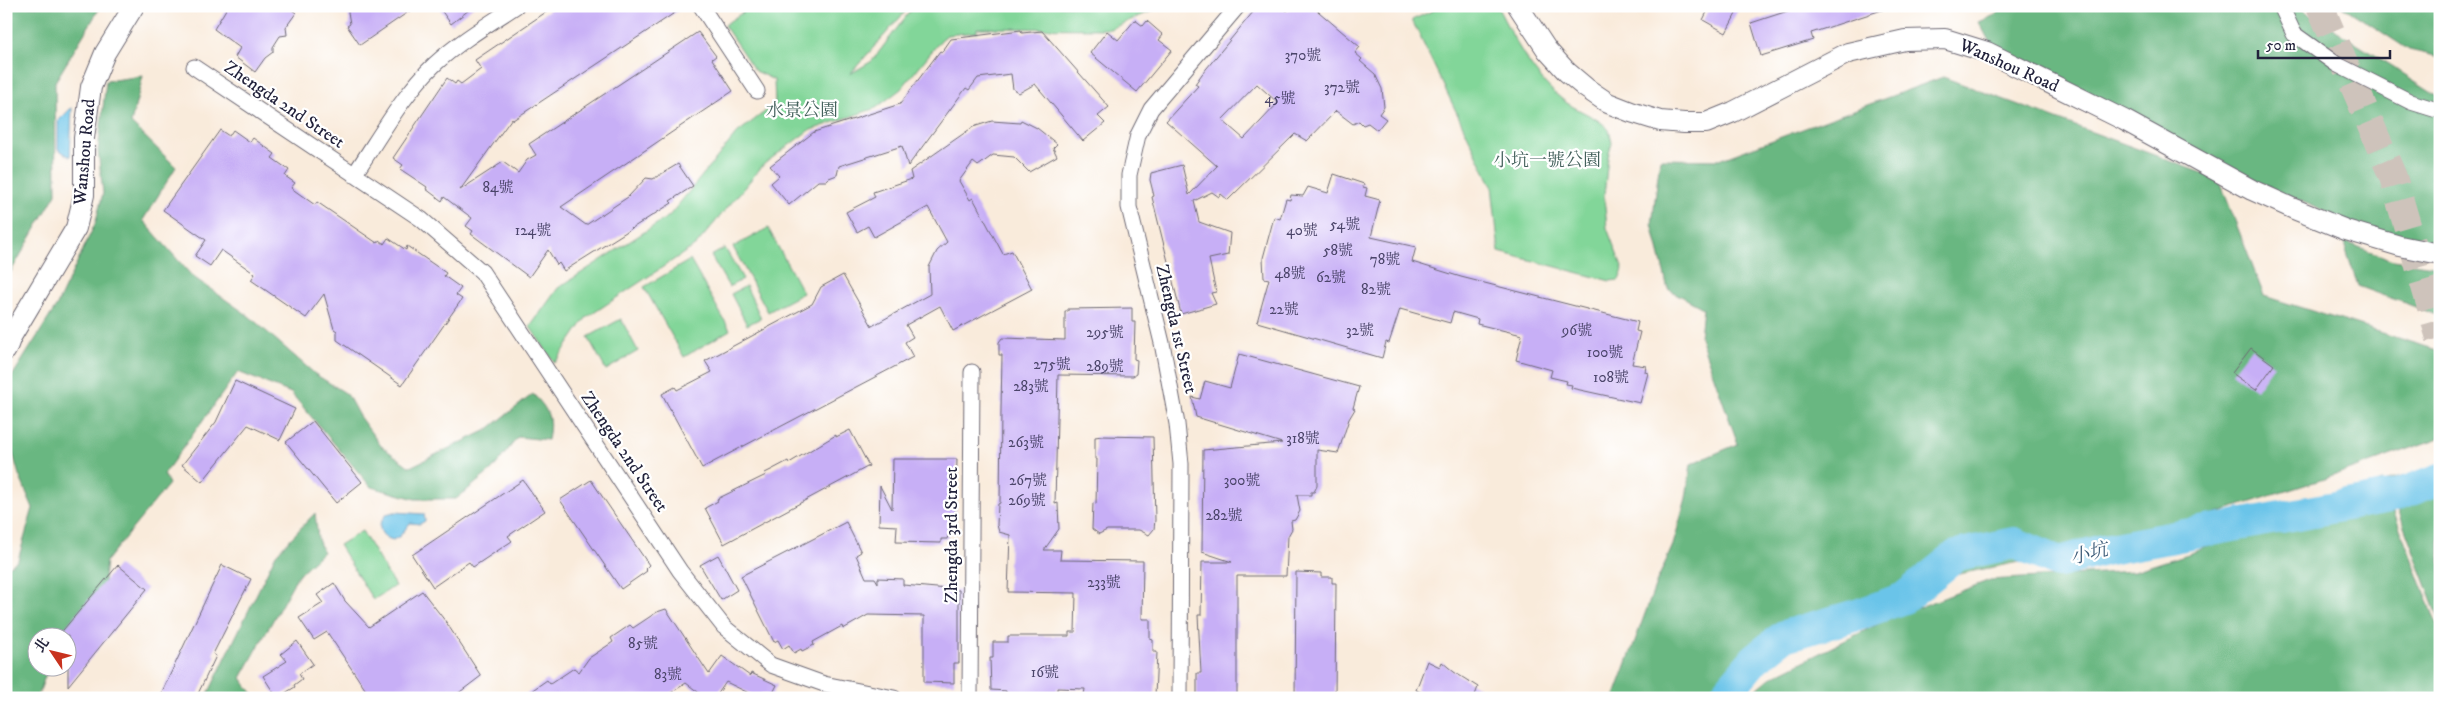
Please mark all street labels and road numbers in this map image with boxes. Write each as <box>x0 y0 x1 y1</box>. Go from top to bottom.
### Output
street label: Wanshou Road <box>1955 34 2062 98</box>
street label: Zhengda 2nd Street <box>220 57 349 154</box>
street label: Wanshou Road <box>69 98 101 207</box>
street label: Zhengda 1st Street <box>1150 262 1202 396</box>
street label: Zhengda 2nd Street <box>576 388 673 517</box>
street label: Zhengda 3rd Street <box>941 467 963 603</box>

